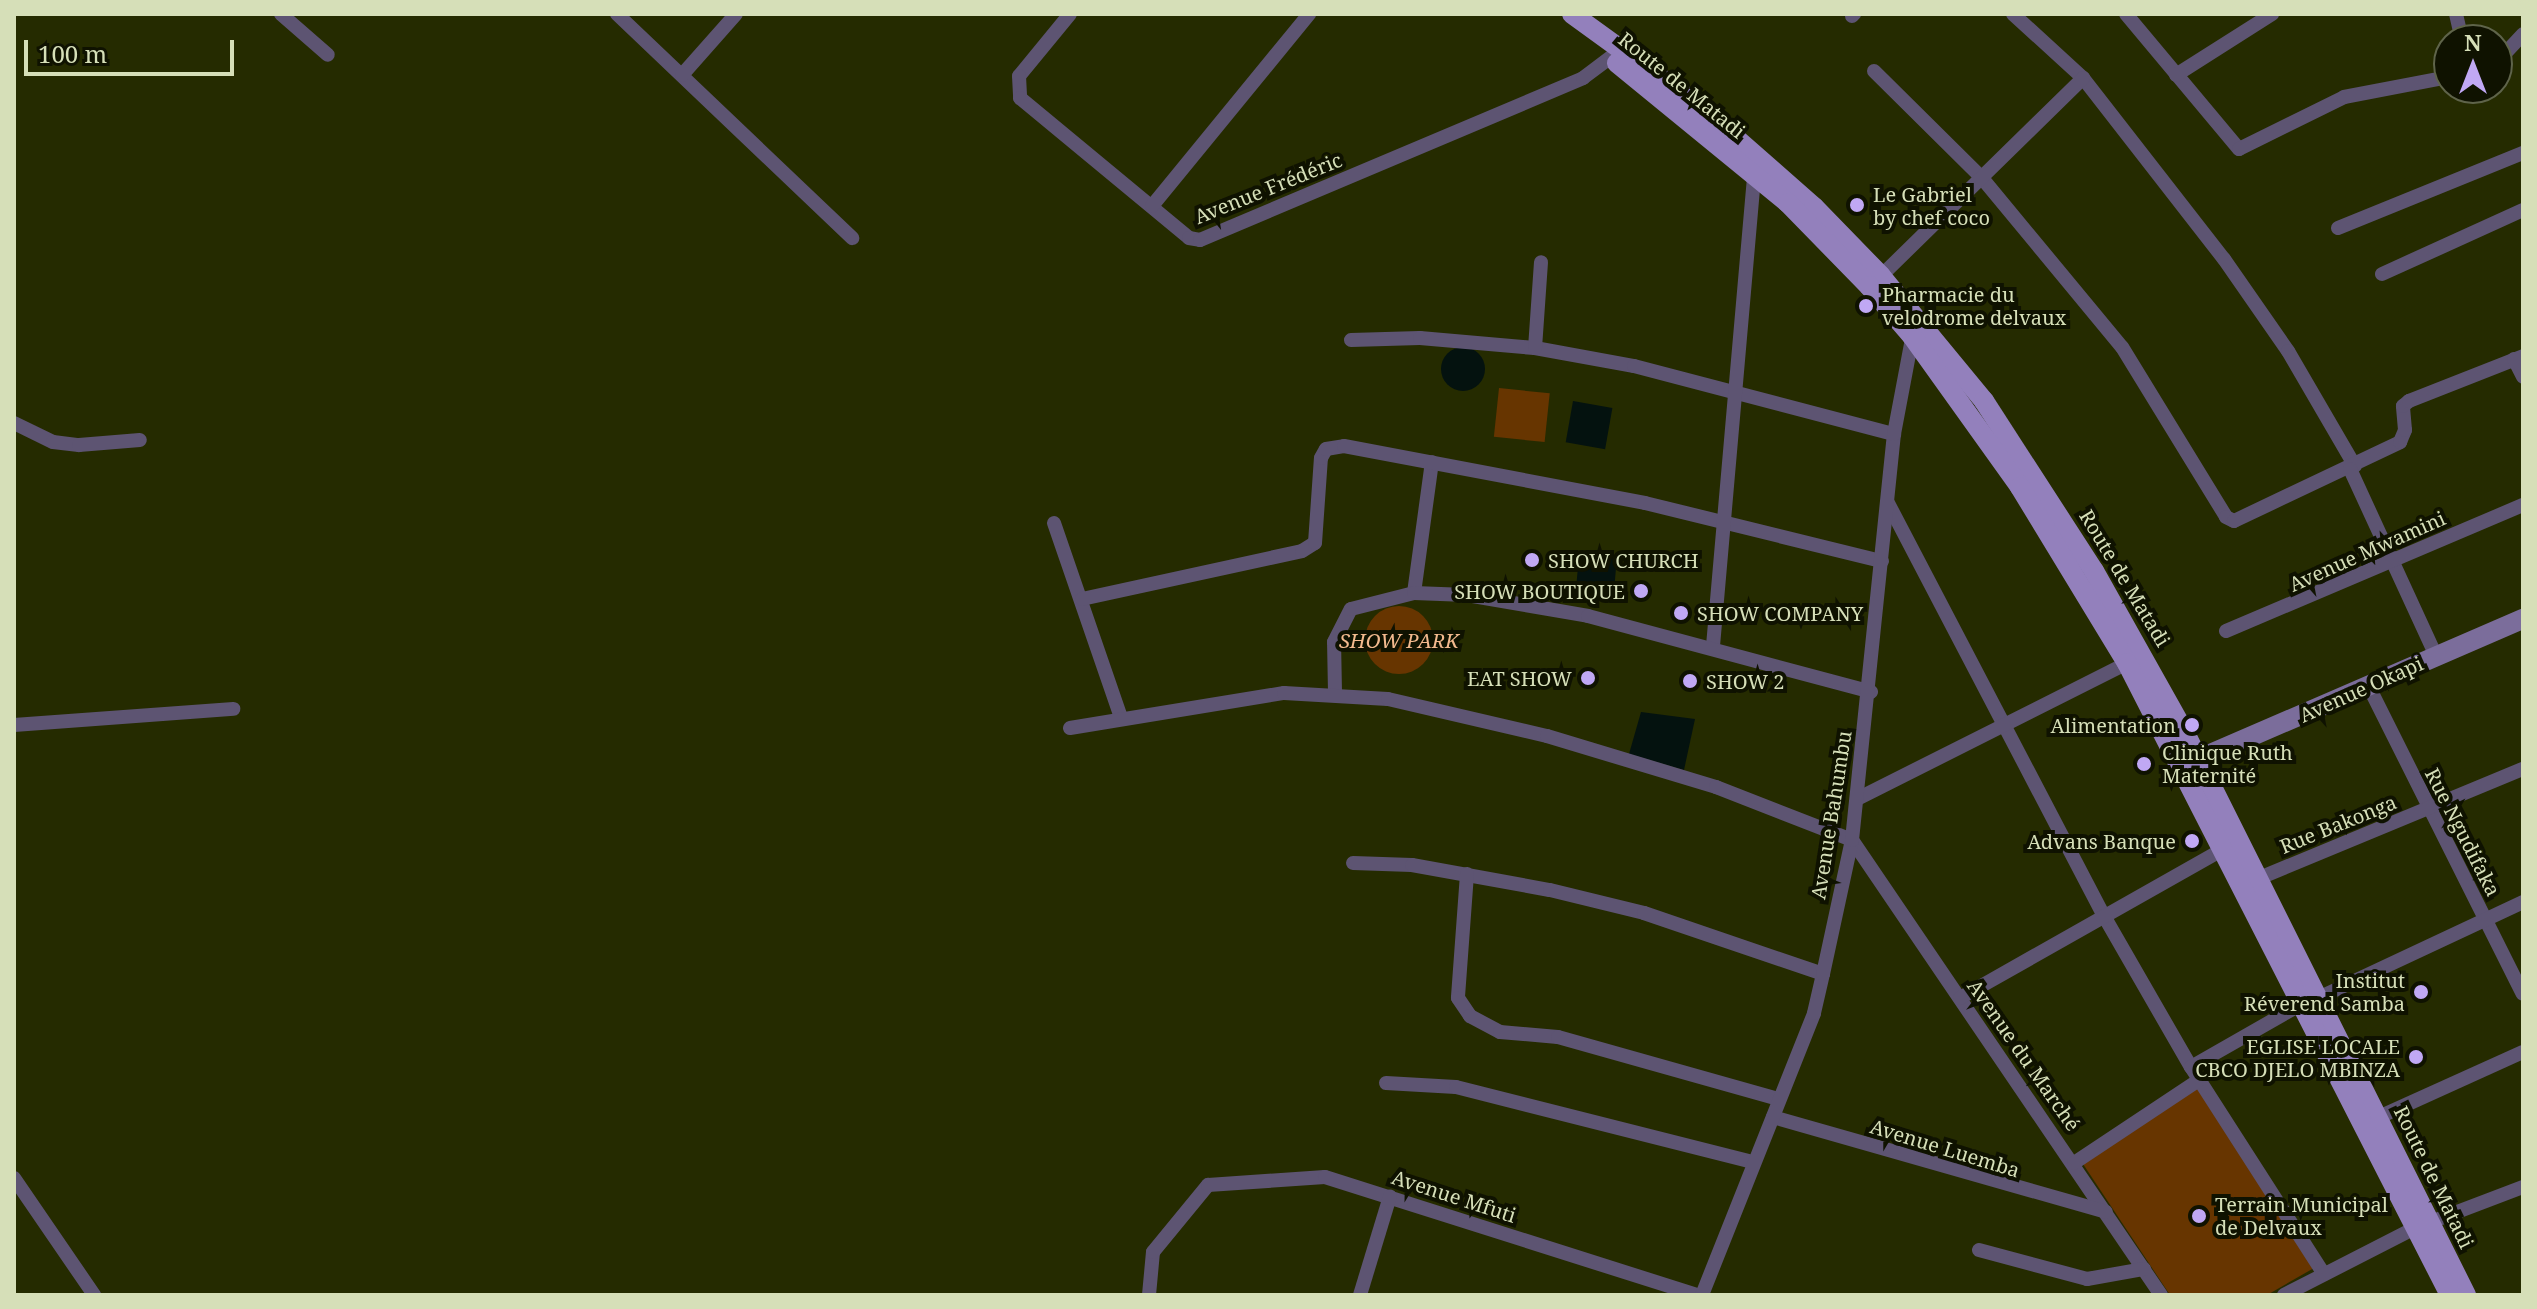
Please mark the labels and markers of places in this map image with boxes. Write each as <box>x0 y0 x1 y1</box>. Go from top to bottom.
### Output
place label: Le Gabriel by chef coco <box>1873 182 1990 229</box>
marker: Le Gabriel by chef coco <box>1848 196 1866 214</box>
place label: Pharmacie du velodrome delvaux <box>1882 282 2066 329</box>
marker: Pharmacie du velodrome delvaux <box>1857 297 1875 315</box>
place label: SHOW CHURCH <box>1548 548 1699 572</box>
marker: SHOW CHURCH <box>1523 551 1541 569</box>
place label: SHOW BOUTIQUE <box>1454 579 1625 603</box>
marker: SHOW BOUTIQUE <box>1632 582 1650 600</box>
place label: SHOW COMPANY <box>1697 601 1863 625</box>
marker: SHOW COMPANY <box>1672 604 1690 622</box>
place label: EAT SHOW <box>1467 666 1572 690</box>
marker: EAT SHOW <box>1579 669 1597 687</box>
place label: SHOW 2 <box>1706 669 1784 693</box>
marker: SHOW 2 <box>1681 672 1699 690</box>
place label: Alimentation <box>2051 713 2176 737</box>
marker: Alimentation <box>2183 716 2201 734</box>
place label: Clinique Ruth Maternité <box>2162 740 2293 787</box>
marker: Clinique Ruth Maternité <box>2133 753 2155 775</box>
place label: Advans Banque <box>2027 829 2176 853</box>
marker: Advans Banque <box>2183 832 2201 850</box>
place label: Institut Réverend Samba <box>2244 968 2405 1015</box>
marker: Institut Réverend Samba <box>2412 983 2430 1001</box>
place label: EGLISE LOCALE CBCO DJELO MBINZA <box>2195 1034 2400 1081</box>
marker: EGLISE LOCALE CBCO DJELO MBINZA <box>2407 1048 2425 1066</box>
place label: Terrain Municipal de Delvaux <box>2215 1192 2388 1239</box>
marker: Terrain Municipal de Delvaux <box>2190 1207 2208 1225</box>

